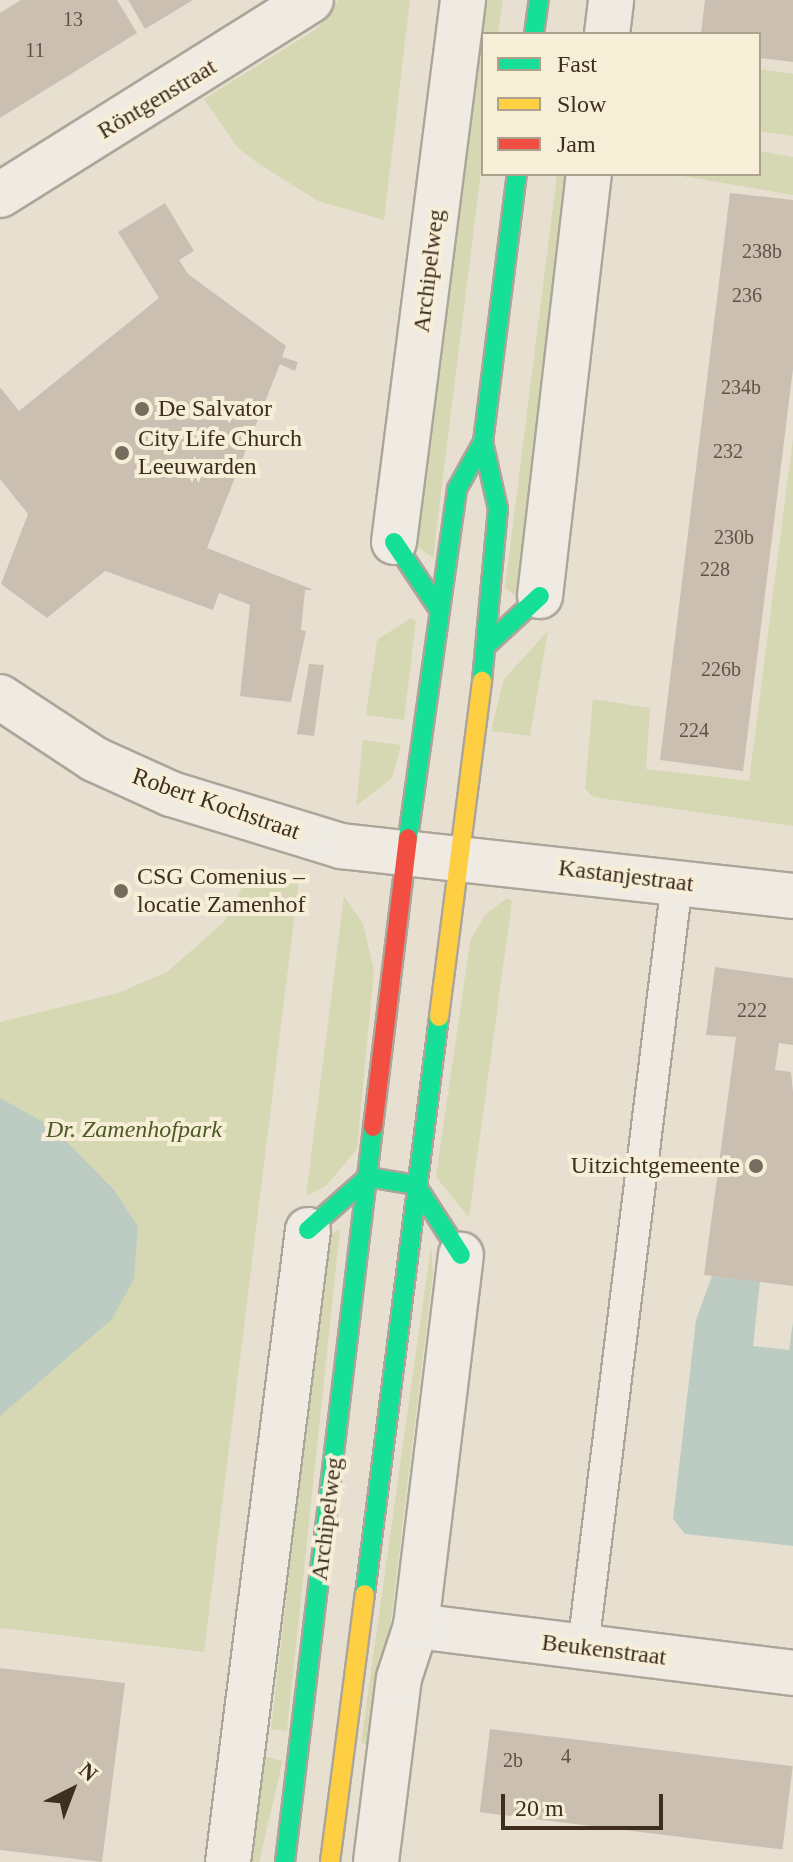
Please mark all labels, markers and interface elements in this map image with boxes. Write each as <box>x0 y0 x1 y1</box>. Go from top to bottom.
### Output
house number: 13 <box>63 7 83 31</box>
legend <box>481 32 761 176</box>
house number: 11 <box>25 38 45 62</box>
text: Fast <box>557 51 597 77</box>
street label: Röntgenstraat <box>92 52 222 146</box>
text: Slow <box>557 91 606 117</box>
text: Jam <box>557 131 596 157</box>
street label: Archipelweg <box>407 208 451 334</box>
house number: 238b <box>742 239 782 263</box>
house number: 236 <box>732 283 762 307</box>
house number: 234b <box>721 375 761 399</box>
place label: De Salvator <box>158 395 272 423</box>
marker: De Salvator <box>133 400 151 418</box>
place label: City Life Church Leeuwarden <box>138 425 302 481</box>
house number: 232 <box>713 439 743 463</box>
marker: City Life Church Leeuwarden <box>113 444 131 462</box>
house number: 230b <box>714 525 754 549</box>
house number: 228 <box>700 557 730 581</box>
house number: 226b <box>701 657 741 681</box>
house number: 224 <box>679 718 709 742</box>
street label: Robert Kochstraat <box>128 762 304 846</box>
street label: Kastanjestraat <box>557 853 695 899</box>
place label: CSG Comenius – locatie Zamenhof <box>137 863 306 919</box>
marker: CSG Comenius – locatie Zamenhof <box>112 882 130 900</box>
house number: 222 <box>737 998 767 1022</box>
park label: Dr. Zamenhofpark <box>46 1116 222 1144</box>
place label: Uitzichtgemeente <box>571 1152 740 1180</box>
marker: Uitzichtgemeente <box>747 1157 765 1175</box>
street label: Archipelweg <box>305 1456 349 1582</box>
street label: Beukenstraat <box>540 1628 668 1672</box>
house number: 4 <box>561 1744 571 1768</box>
house number: 2b <box>503 1748 523 1772</box>
north arrow <box>32 1750 112 1830</box>
text: N <box>74 1757 103 1786</box>
scale bar <box>505 1778 667 1828</box>
text: 20 m <box>515 1795 564 1821</box>

